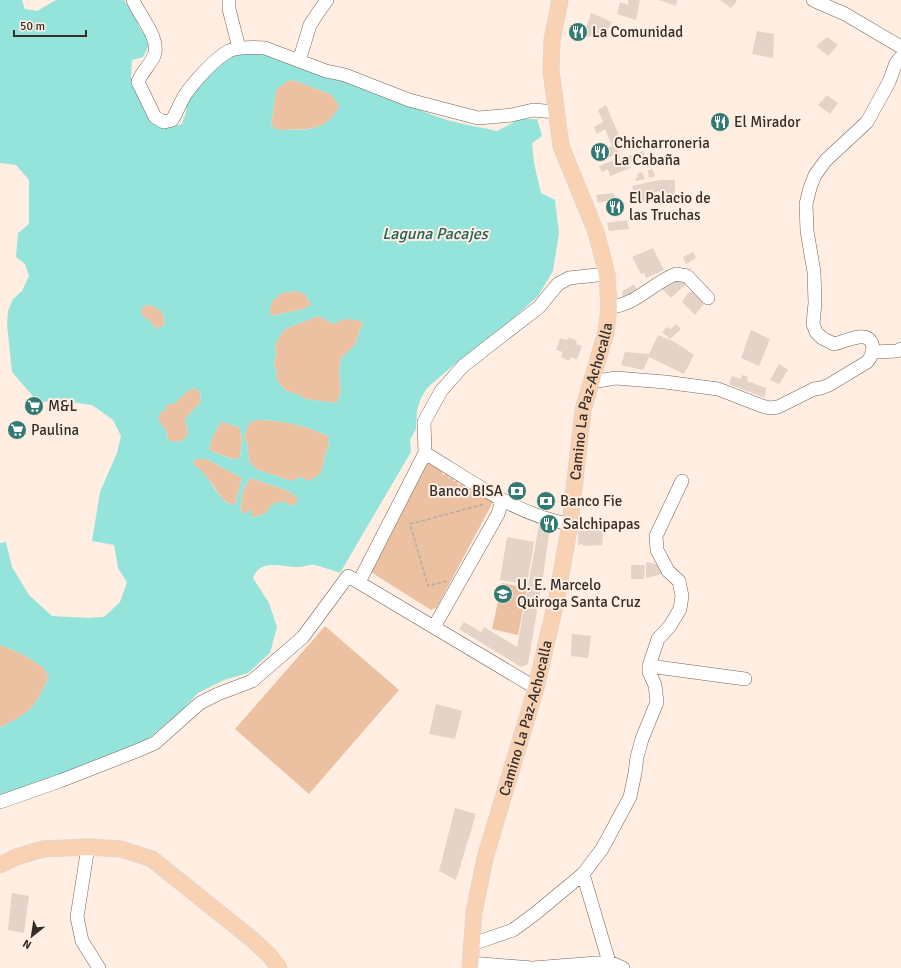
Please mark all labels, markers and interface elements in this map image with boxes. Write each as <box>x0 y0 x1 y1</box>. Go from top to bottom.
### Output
scale bar <box>14 12 86 38</box>
text: 50 m <box>20 19 45 34</box>
restaurant icon: La Comunidad <box>567 21 589 43</box>
place label: La Comunidad <box>592 23 683 41</box>
restaurant icon: El Mirador <box>709 111 731 133</box>
place label: El Mirador <box>734 113 801 131</box>
place label: Chicharroneria La Cabaña <box>614 134 710 169</box>
restaurant icon: Chicharroneria La Cabaña <box>589 141 611 163</box>
place label: El Palacio de las Truchas <box>629 189 711 224</box>
restaurant icon: El Palacio de las Truchas <box>604 196 626 218</box>
water label: Laguna Pacajes <box>382 224 490 244</box>
street label: Camino La Paz-Achocalla <box>566 322 616 481</box>
supermarket icon: M&L <box>23 395 45 417</box>
place label: M&L <box>48 397 77 415</box>
supermarket icon: Paulina <box>6 419 28 441</box>
place label: Paulina <box>31 421 79 439</box>
bank icon: Banco BISA <box>506 480 528 502</box>
place label: Banco BISA <box>429 482 503 500</box>
bank icon: Banco Fie <box>535 490 557 512</box>
place label: Banco Fie <box>560 492 622 510</box>
restaurant icon: Salchipapas <box>538 513 560 535</box>
place label: Salchipapas <box>563 515 641 533</box>
place label: U. E. Marcelo Quiroga Santa Cruz <box>517 576 641 611</box>
school or university icon: U. E. Marcelo Quiroga Santa Cruz <box>492 583 514 605</box>
street label: Camino La Paz-Achocalla <box>495 638 556 798</box>
north arrow <box>12 916 52 956</box>
text: N <box>21 937 34 952</box>

